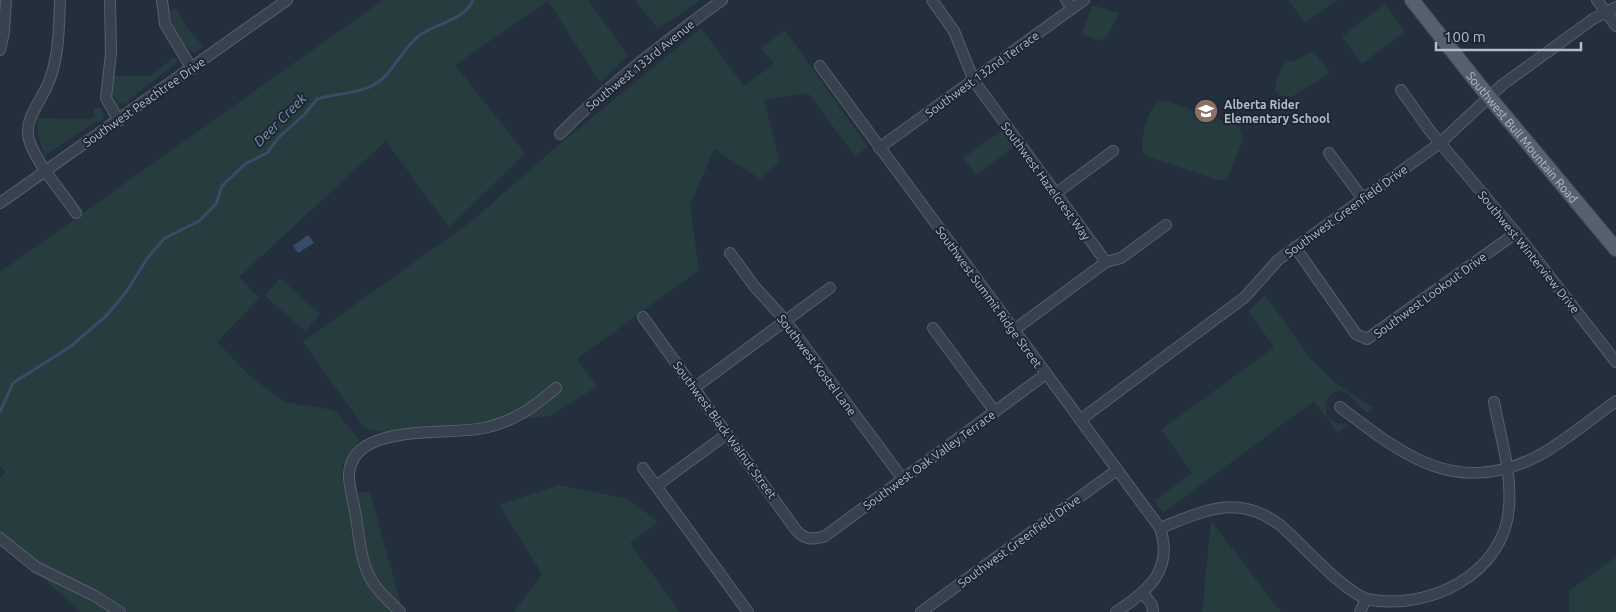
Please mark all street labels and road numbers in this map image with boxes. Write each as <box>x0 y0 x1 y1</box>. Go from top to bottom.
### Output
street label: Southwest 133rd Avenue <box>583 17 697 113</box>
street label: Southwest 132nd Terrace <box>923 28 1041 120</box>
street label: Southwest Peachtree Drive <box>80 55 208 149</box>
street label: Southwest Bull Mountain Road <box>1465 69 1581 205</box>
street label: Southwest Hazelcrest Way <box>999 120 1093 243</box>
street label: Southwest Greenfield Drive <box>1282 162 1410 260</box>
street label: Southwest Winterview Drive <box>1476 188 1582 316</box>
street label: Southwest Summit Ridge Street <box>933 224 1045 371</box>
street label: Southwest Lookout Drive <box>1371 250 1489 340</box>
street label: Southwest Kostel Lane <box>775 312 859 418</box>
street label: Southwest Black Walnut Street <box>671 359 779 501</box>
street label: Southwest Oak Valley Terrace <box>861 408 997 512</box>
street label: Southwest Greenfield Drive <box>955 492 1083 590</box>

